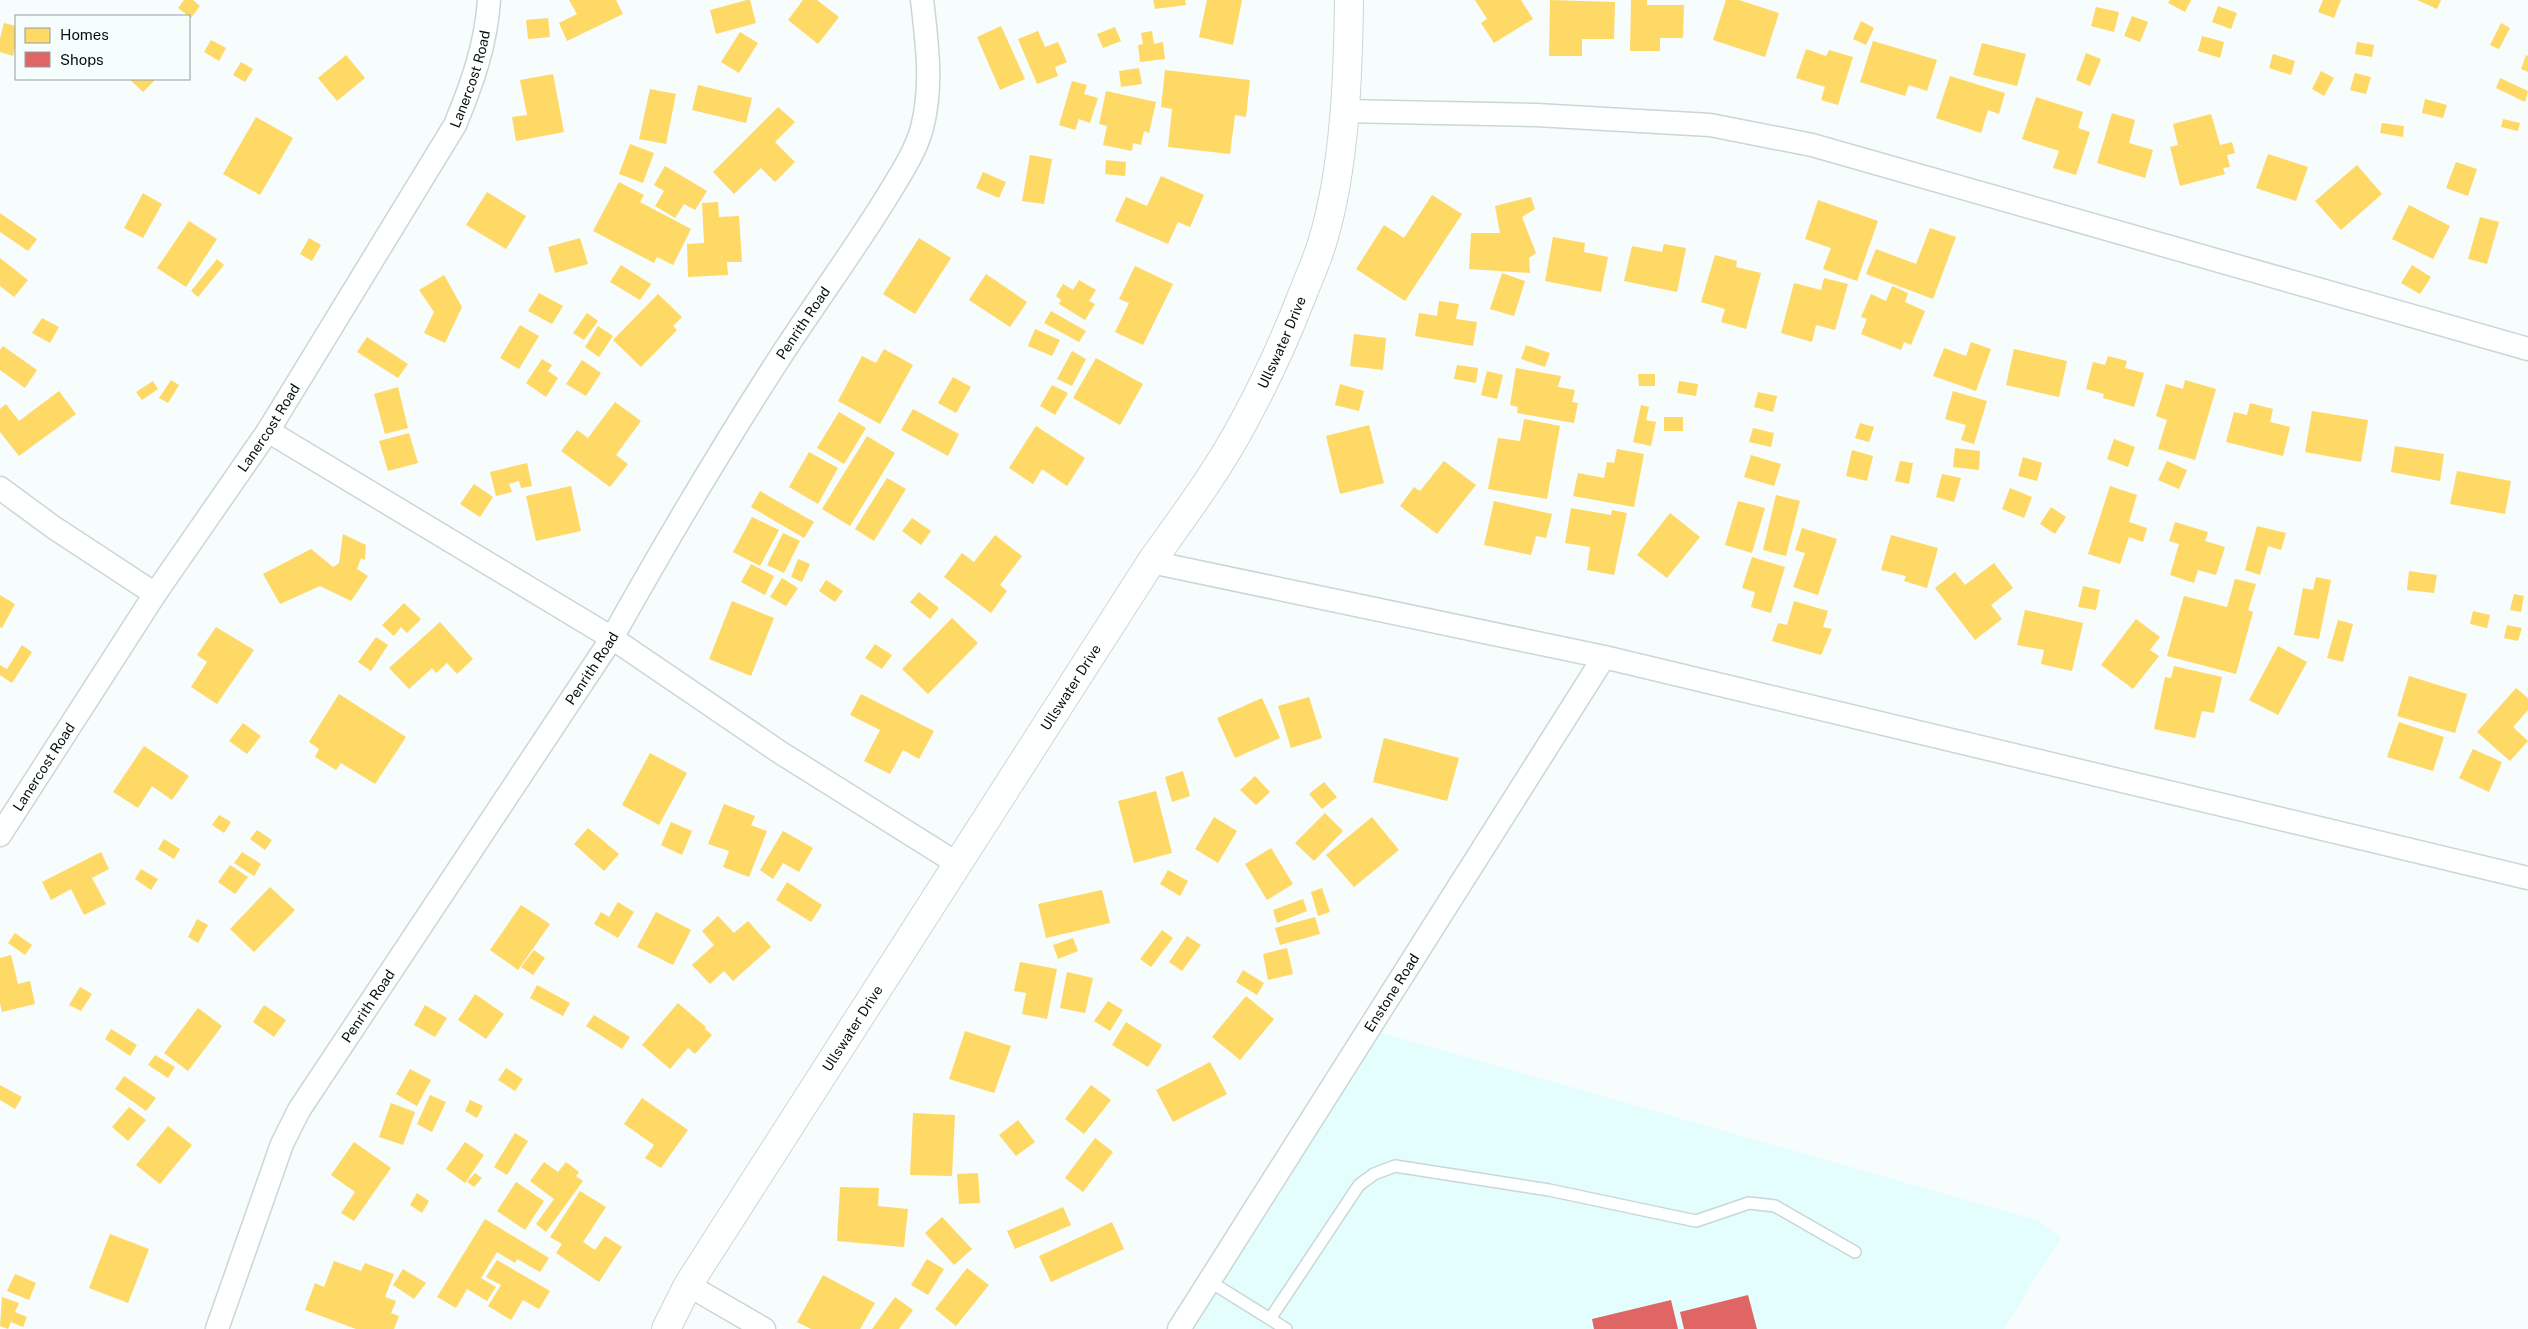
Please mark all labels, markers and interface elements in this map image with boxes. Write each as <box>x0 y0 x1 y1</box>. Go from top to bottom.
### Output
legend <box>15 15 190 80</box>
text: Homes <box>60 26 109 43</box>
street label: Lanercost Road <box>447 29 493 130</box>
text: Shops <box>60 51 104 68</box>
street label: Penrith Road <box>773 284 833 362</box>
street label: Ullswater Drive <box>1254 294 1309 391</box>
street label: Lanercost Road <box>234 381 303 475</box>
street label: Penrith Road <box>562 629 622 708</box>
street label: Ullswater Drive <box>1037 641 1104 733</box>
street label: Lanercost Road <box>10 720 78 814</box>
street label: Enstone Road <box>1361 951 1422 1035</box>
street label: Penrith Road <box>338 967 398 1045</box>
street label: Ullswater Drive <box>819 982 886 1074</box>

